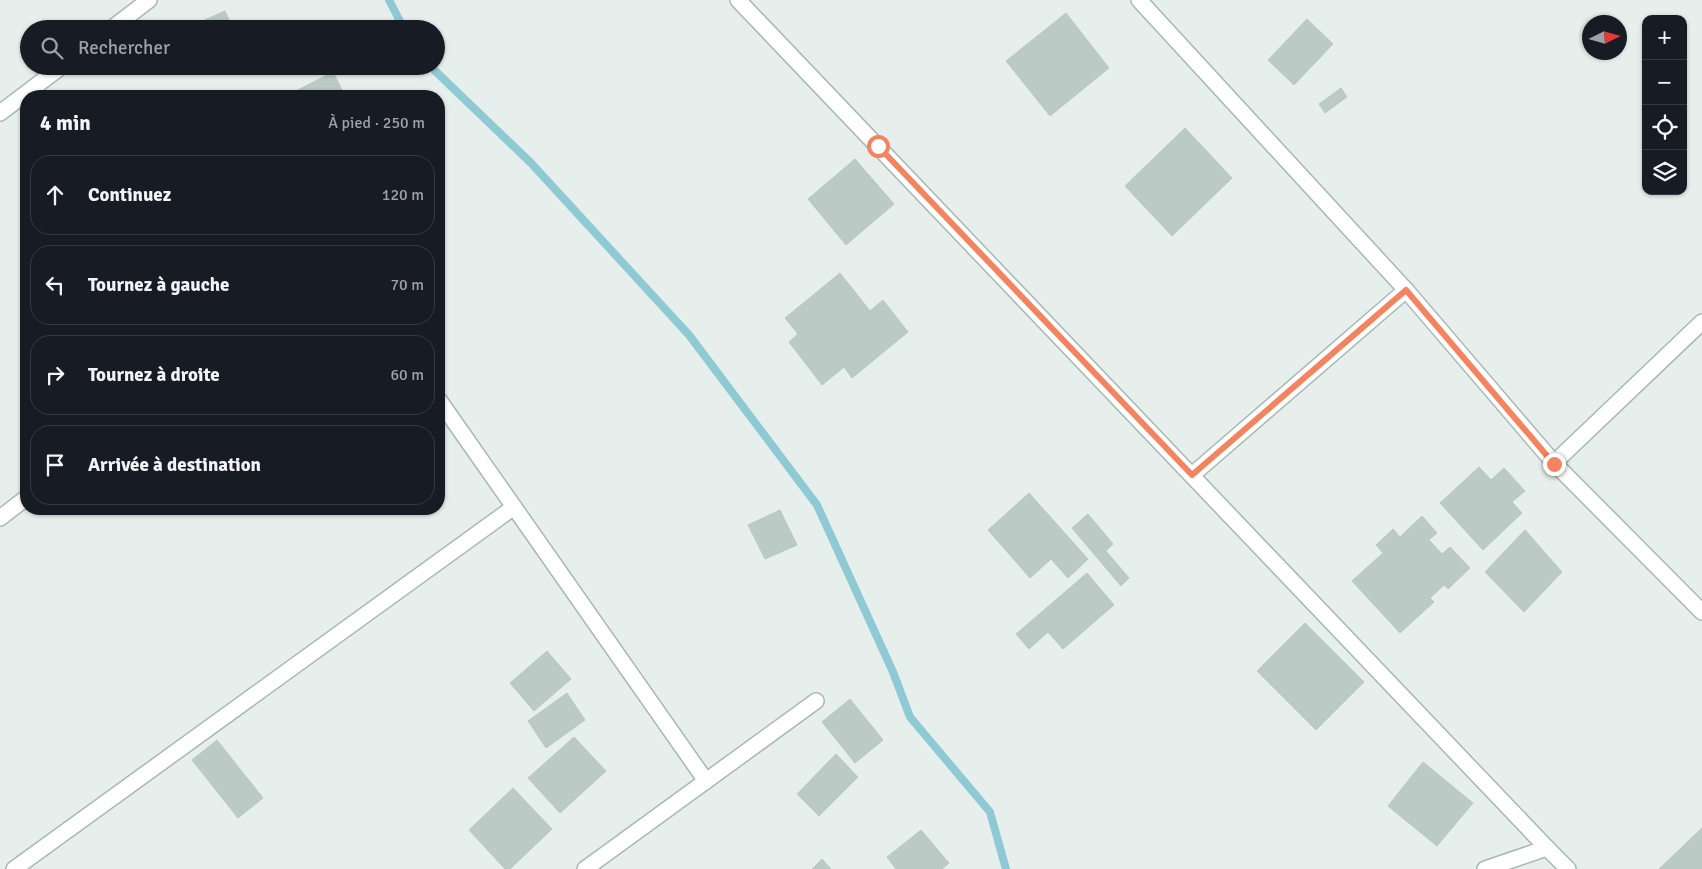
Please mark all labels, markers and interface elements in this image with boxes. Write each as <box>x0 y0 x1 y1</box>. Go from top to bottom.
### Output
north arrow <box>1582 15 1627 60</box>
map controls <box>1642 15 1687 195</box>
button: + <box>1642 15 1687 60</box>
search box <box>20 20 445 75</box>
icon: search <box>38 34 66 62</box>
text: Rechercher <box>78 36 170 60</box>
button: − <box>1642 60 1687 105</box>
button: locate <box>1642 105 1687 150</box>
text: 4 min <box>40 110 91 136</box>
text: À pied · 250 m <box>328 113 425 133</box>
route start <box>867 135 890 158</box>
button: layers <box>1642 150 1687 195</box>
icon: ahead <box>41 181 69 209</box>
text: Continuez <box>88 183 171 207</box>
text: 120 m <box>382 185 424 205</box>
icon: left <box>41 271 69 299</box>
text: Tournez à gauche <box>88 273 229 297</box>
text: 70 m <box>390 275 424 295</box>
icon: right <box>41 361 69 389</box>
text: Tournez à droite <box>88 363 220 387</box>
text: 60 m <box>390 365 424 385</box>
icon: arrive <box>41 451 69 479</box>
text: Arrivée à destination <box>88 453 261 477</box>
route end <box>1543 453 1566 476</box>

